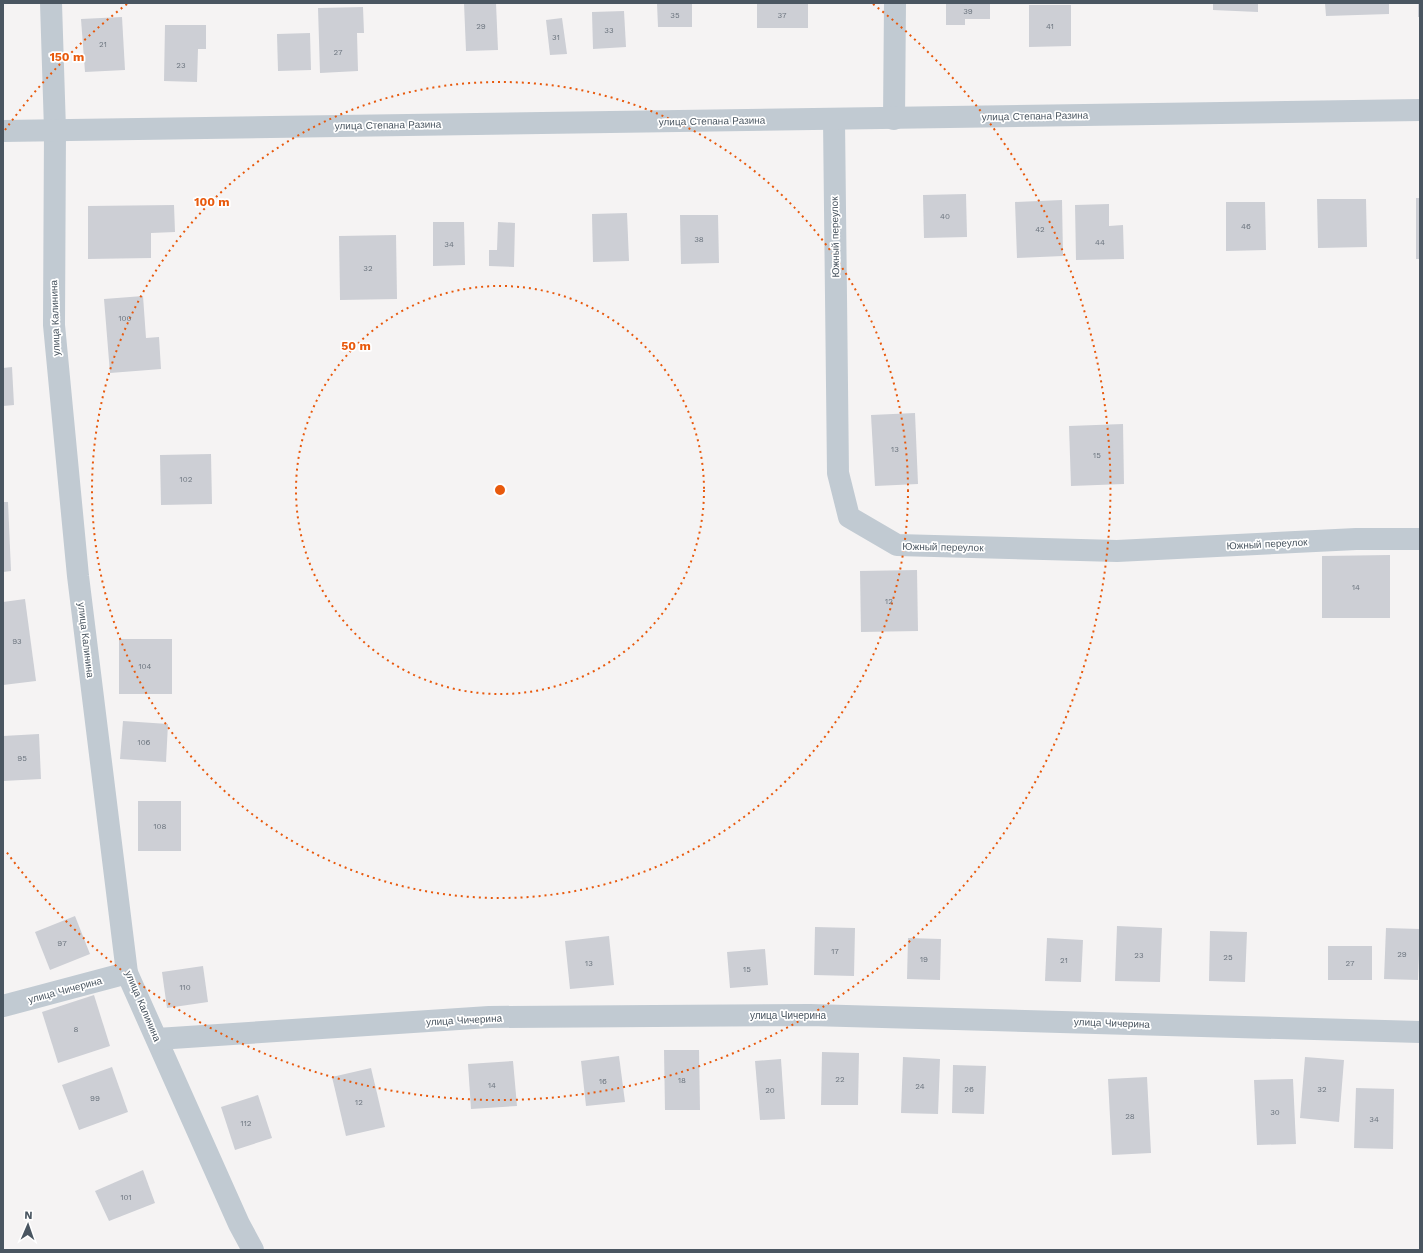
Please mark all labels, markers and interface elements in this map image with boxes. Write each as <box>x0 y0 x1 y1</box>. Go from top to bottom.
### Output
house number: 39 <box>963 7 973 16</box>
house number: 35 <box>670 11 680 20</box>
house number: 37 <box>778 11 787 20</box>
house number: 29 <box>476 22 486 31</box>
house number: 41 <box>1046 22 1054 31</box>
house number: 33 <box>604 26 614 35</box>
house number: 31 <box>552 33 560 42</box>
house number: 21 <box>99 40 107 49</box>
house number: 27 <box>334 48 343 57</box>
text: 150 m <box>50 50 84 64</box>
house number: 23 <box>176 61 186 70</box>
street label: улица Степана Разина <box>982 110 1089 122</box>
street label: улица Степана Разина <box>659 115 766 127</box>
street label: улица Степана Разина <box>335 119 442 131</box>
text: 100 m <box>194 195 230 209</box>
street label: Южный переулок <box>829 196 841 278</box>
house number: 40 <box>940 212 950 221</box>
house number: 46 <box>1241 222 1251 231</box>
house number: 42 <box>1035 225 1045 234</box>
house number: 38 <box>694 235 704 244</box>
house number: 44 <box>1095 238 1105 247</box>
house number: 34 <box>444 240 454 249</box>
house number: 32 <box>363 264 373 273</box>
street label: улица Калинина <box>48 279 62 356</box>
house number: 100 <box>118 314 132 323</box>
text: 50 m <box>341 339 371 353</box>
house number: 13 <box>891 445 899 454</box>
house number: 15 <box>1093 451 1101 460</box>
house number: 102 <box>180 475 193 484</box>
centre of rings <box>493 483 507 497</box>
street label: Южный переулок <box>1226 536 1308 552</box>
street label: Южный переулок <box>902 541 984 553</box>
house number: 14 <box>1352 583 1360 592</box>
house number: 12 <box>885 597 893 606</box>
street label: улица Калинина <box>76 602 96 679</box>
house number: 93 <box>12 637 22 646</box>
house number: 104 <box>139 662 152 671</box>
house number: 106 <box>138 738 151 747</box>
house number: 95 <box>17 754 27 763</box>
house number: 108 <box>153 822 167 831</box>
house number: 97 <box>57 939 67 948</box>
house number: 17 <box>831 947 839 956</box>
house number: 29 <box>1397 950 1407 959</box>
house number: 23 <box>1134 951 1144 960</box>
house number: 25 <box>1223 953 1233 962</box>
house number: 19 <box>920 955 928 964</box>
house number: 21 <box>1060 956 1068 965</box>
house number: 13 <box>585 959 593 968</box>
house number: 27 <box>1346 959 1355 968</box>
house number: 15 <box>743 965 751 974</box>
street label: улица Калинина <box>123 969 163 1043</box>
street label: улица Чичерина <box>27 975 104 1005</box>
house number: 110 <box>179 983 191 992</box>
street label: улица Чичерина <box>750 1010 827 1021</box>
street label: улица Чичерина <box>426 1012 503 1027</box>
street label: улица Чичерина <box>1074 1016 1151 1030</box>
house number: 8 <box>74 1025 79 1034</box>
house number: 22 <box>835 1075 845 1084</box>
house number: 18 <box>678 1076 686 1085</box>
house number: 16 <box>599 1077 607 1086</box>
house number: 14 <box>488 1081 496 1090</box>
house number: 24 <box>915 1082 925 1091</box>
house number: 26 <box>964 1085 974 1094</box>
house number: 32 <box>1317 1085 1327 1094</box>
house number: 20 <box>765 1086 775 1095</box>
house number: 99 <box>90 1094 100 1103</box>
house number: 12 <box>355 1098 363 1107</box>
house number: 30 <box>1270 1108 1280 1117</box>
house number: 28 <box>1125 1112 1135 1121</box>
house number: 34 <box>1369 1115 1379 1124</box>
house number: 112 <box>241 1119 252 1128</box>
house number: 101 <box>120 1193 132 1202</box>
north arrow <box>8 1205 48 1245</box>
text: N <box>24 1209 33 1222</box>

